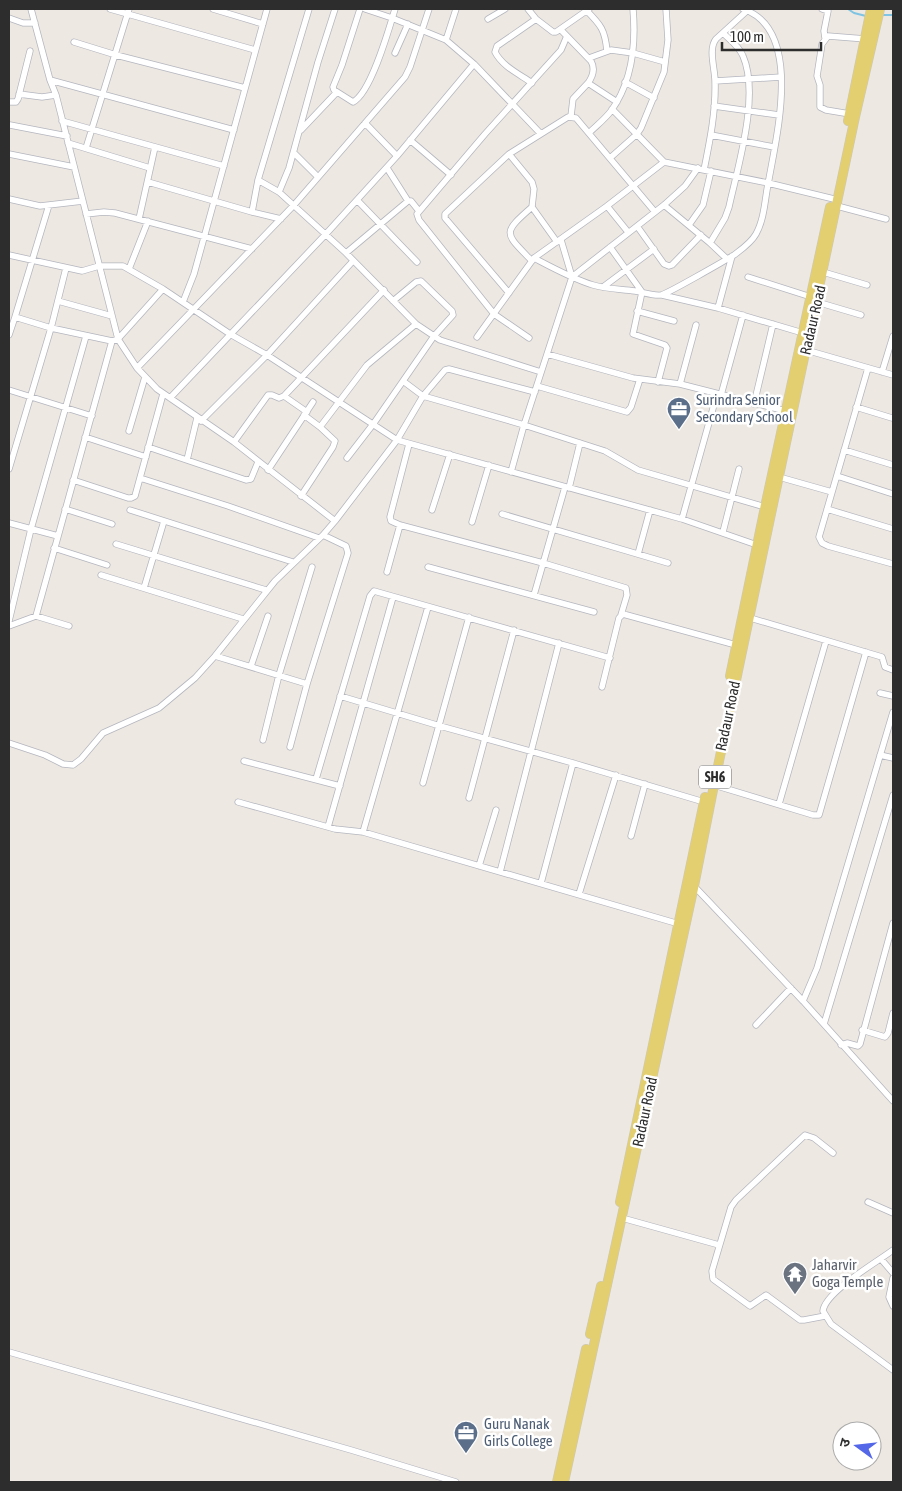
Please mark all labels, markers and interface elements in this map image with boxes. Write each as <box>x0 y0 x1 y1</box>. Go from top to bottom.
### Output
scale bar <box>722 20 821 52</box>
text: 100 m <box>730 28 764 45</box>
street label: Radaur Road <box>796 283 829 356</box>
place label: Surindra Senior Secondary School <box>696 391 793 425</box>
office icon: Surindra Senior Secondary School <box>666 396 692 430</box>
street label: Radaur Road <box>712 679 743 752</box>
road number: SH6 <box>699 766 731 789</box>
street label: Radaur Road <box>629 1075 660 1148</box>
place label: Jaharvir Goga Temple <box>812 1256 883 1290</box>
temple icon: Jaharvir Goga Temple <box>782 1261 808 1295</box>
place label: Guru Nanak Girls College <box>484 1415 553 1449</box>
office icon: Guru Nanak Girls College <box>453 1420 479 1454</box>
north arrow <box>832 1421 882 1471</box>
text: उ <box>836 1436 853 1449</box>

